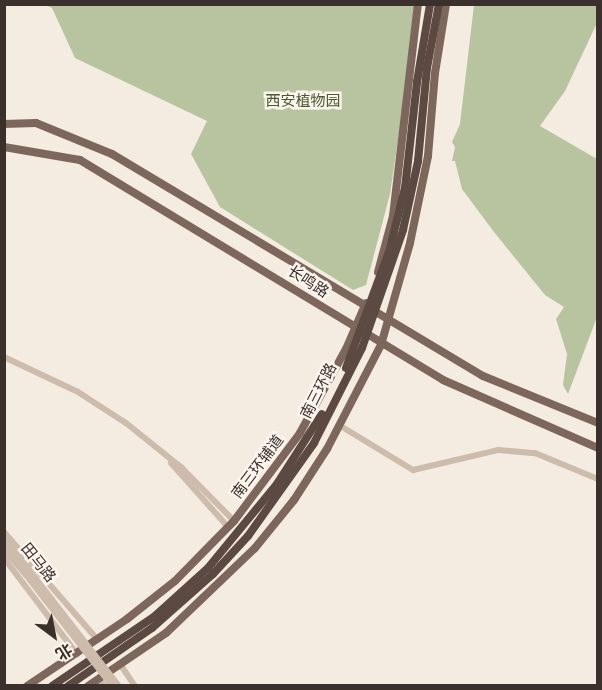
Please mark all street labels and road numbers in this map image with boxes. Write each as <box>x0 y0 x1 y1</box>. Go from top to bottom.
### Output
street label: 长鸣路 <box>284 262 332 302</box>
street label: 南三环路 <box>297 360 341 422</box>
street label: 南三环辅道 <box>228 432 288 502</box>
street label: 田马路 <box>17 540 59 586</box>

